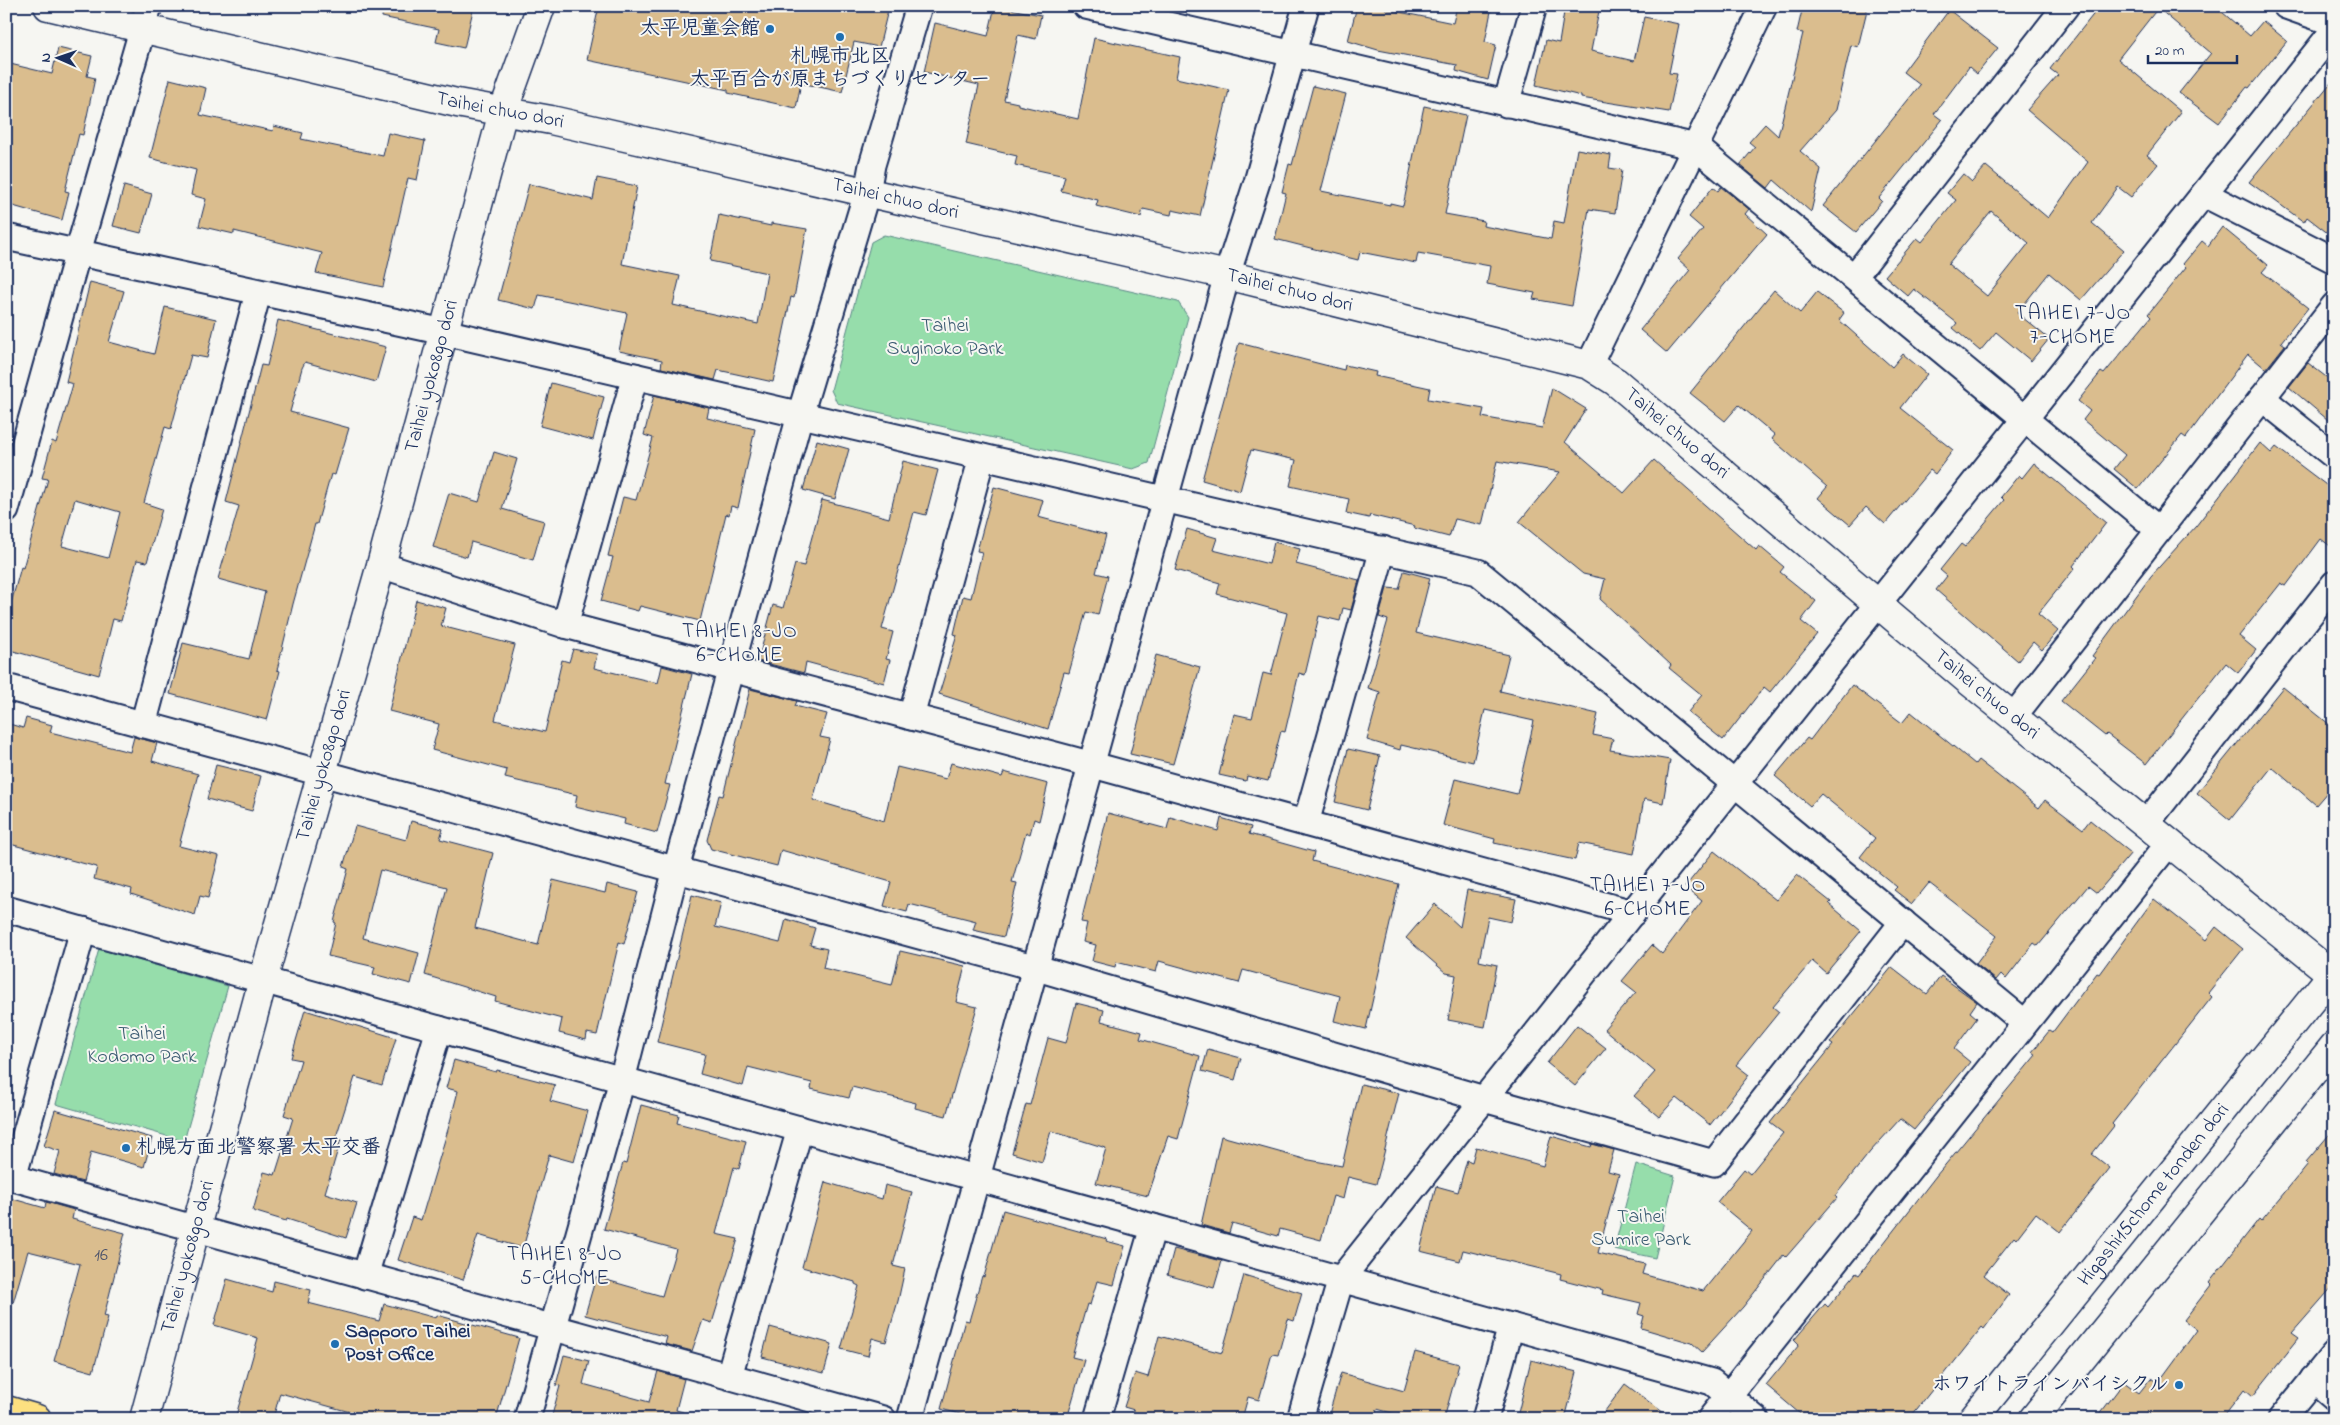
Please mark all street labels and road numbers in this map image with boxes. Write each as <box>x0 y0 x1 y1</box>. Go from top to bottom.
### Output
street label: Taihei chuo dori <box>433 84 567 137</box>
street label: Taihei chuo dori <box>829 170 962 228</box>
street label: Taihei chuo dori <box>1223 261 1356 320</box>
street label: Taihei yoko8go dori <box>397 296 466 456</box>
street label: Taihei chuo dori <box>1618 381 1736 486</box>
street label: Taihei chuo dori <box>1927 642 2046 747</box>
street label: Taihei yoko8go dori <box>289 686 359 845</box>
street label: Higashi15chome tonden dori <box>2071 1097 2237 1293</box>
street label: Taihei yoko8go dori <box>153 1177 222 1336</box>

